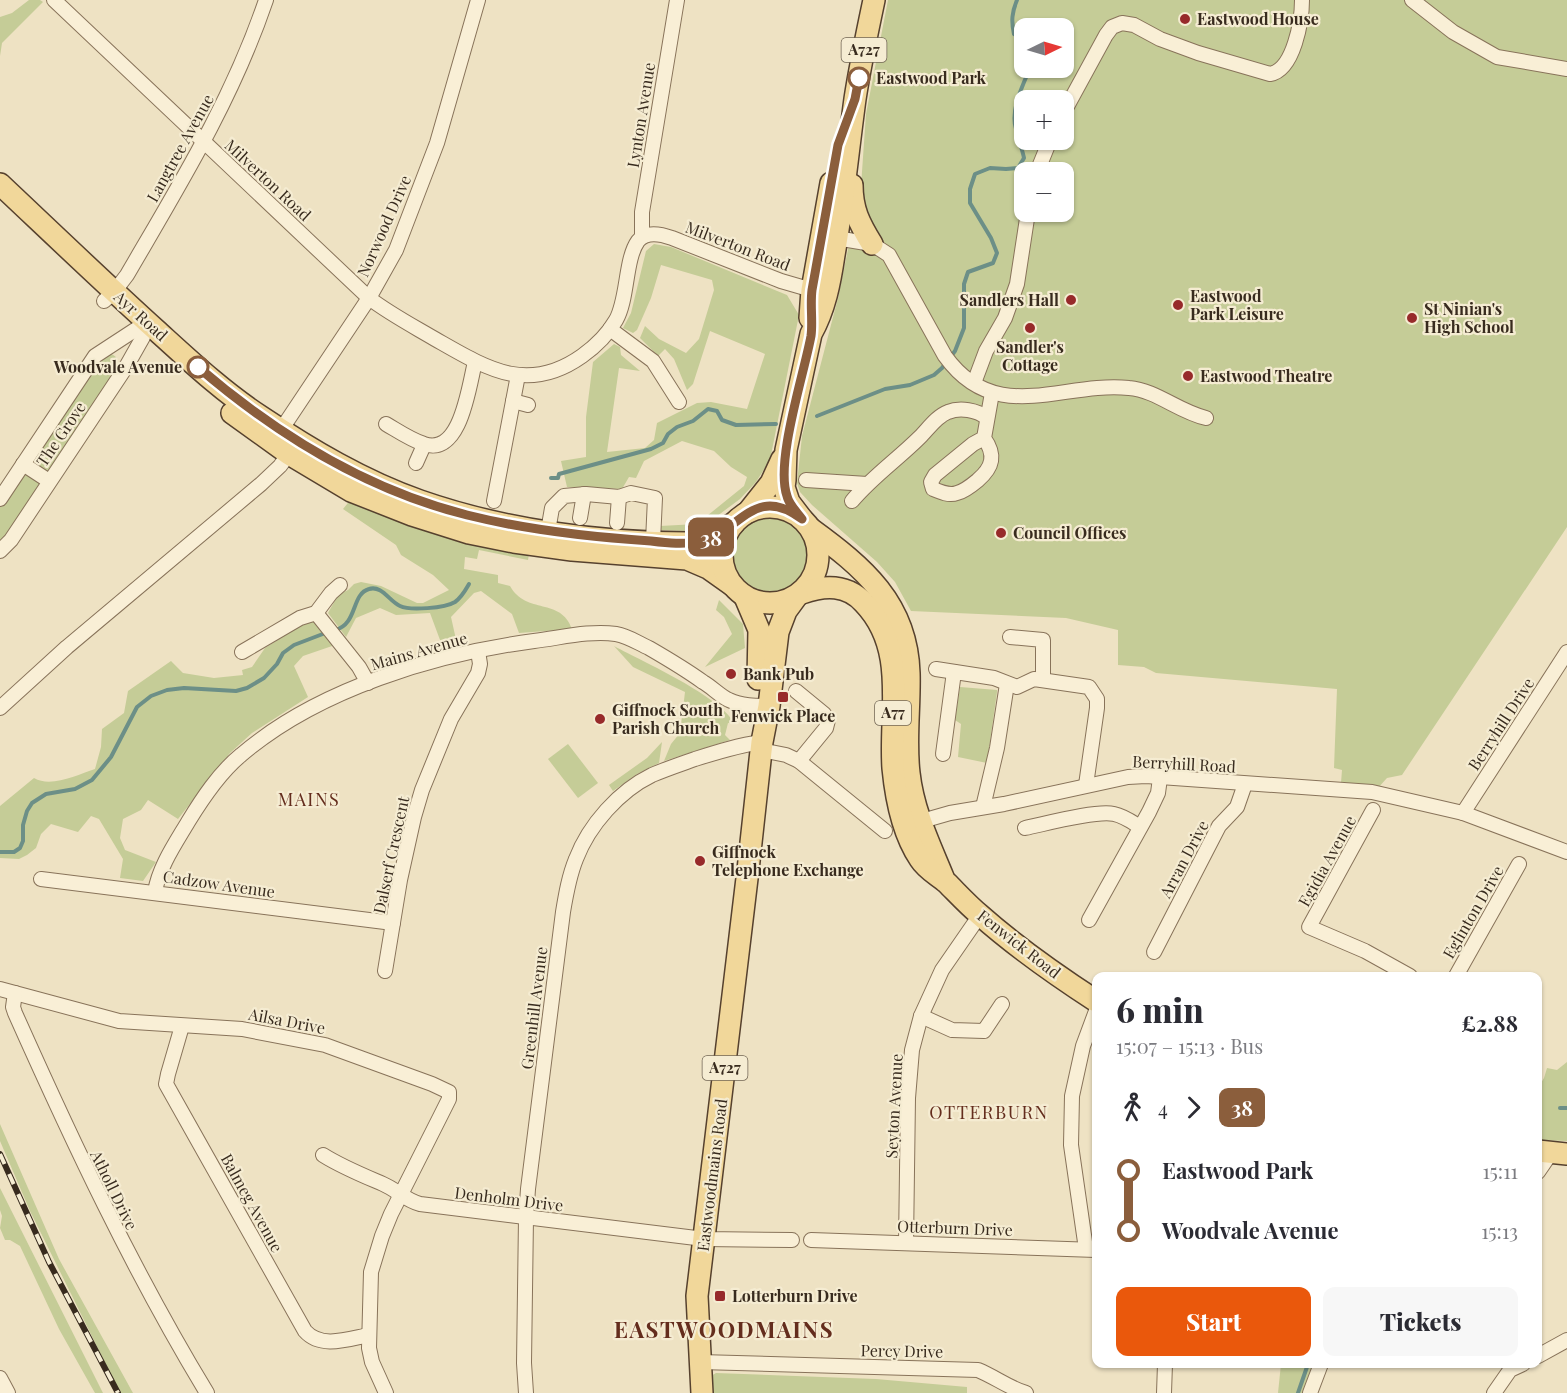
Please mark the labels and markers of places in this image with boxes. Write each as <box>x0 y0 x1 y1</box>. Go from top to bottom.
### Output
place label: Eastwood House <box>1197 8 1319 29</box>
marker: Eastwood House <box>1178 12 1192 26</box>
marker: Eastwood Park <box>848 67 870 89</box>
place label: Eastwood Park <box>876 67 987 88</box>
place label: Eastwood Park Leisure <box>1190 285 1284 324</box>
place label: Sandlers Hall <box>960 289 1059 310</box>
marker: Sandlers Hall <box>1064 293 1078 307</box>
marker: Eastwood Park Leisure <box>1171 298 1185 312</box>
place label: St Ninian's High School <box>1424 298 1514 337</box>
marker: St Ninian's High School <box>1405 311 1419 325</box>
marker: Sandler's Cottage <box>1023 321 1037 335</box>
place label: Sandler's Cottage <box>996 336 1064 375</box>
place label: Woodvale Avenue <box>53 356 182 377</box>
marker: Woodvale Avenue <box>187 356 209 378</box>
place label: Eastwood Theatre <box>1200 365 1332 386</box>
marker: Eastwood Theatre <box>1181 369 1195 383</box>
place label: Council Offices <box>1013 522 1126 543</box>
marker: Council Offices <box>994 526 1008 540</box>
place label: Bank Pub <box>743 663 814 684</box>
marker: Bank Pub <box>724 667 738 681</box>
marker: Fenwick Place <box>776 690 790 704</box>
place label: Giffnock South Parish Church <box>612 699 723 738</box>
place label: Fenwick Place <box>731 705 835 726</box>
marker: Giffnock South Parish Church <box>593 712 607 726</box>
place label: Giffnock Telephone Exchange <box>712 841 864 880</box>
marker: Giffnock Telephone Exchange <box>693 854 707 868</box>
place label: Lotterburn Drive <box>732 1285 858 1306</box>
marker: Lotterburn Drive <box>713 1289 727 1303</box>

